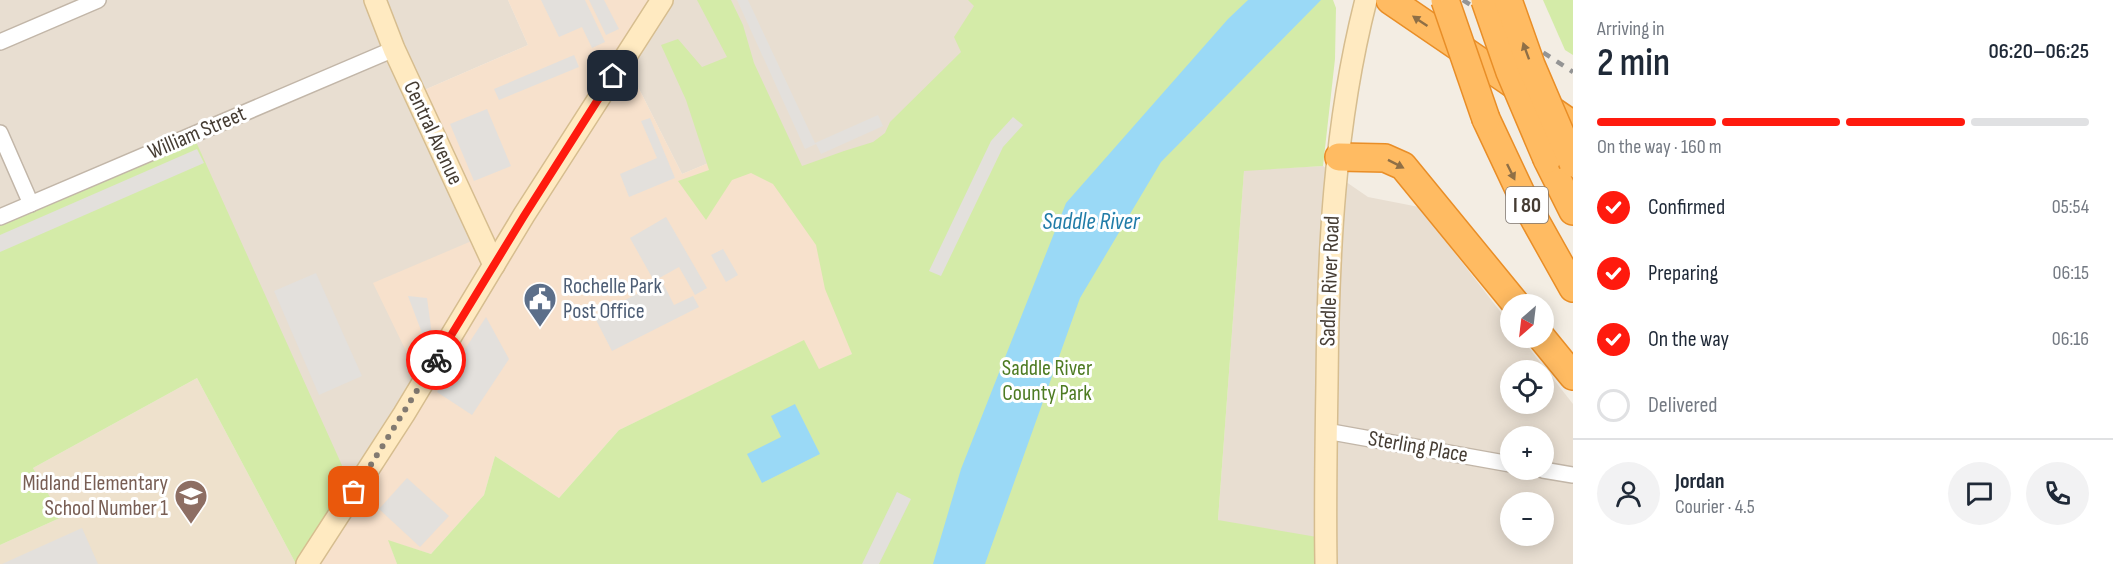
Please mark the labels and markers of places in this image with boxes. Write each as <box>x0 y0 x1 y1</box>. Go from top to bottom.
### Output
pin <box>587 50 638 101</box>
place label: Rochelle Park Post Office <box>563 273 662 325</box>
public building icon: Rochelle Park Post Office <box>522 281 558 328</box>
pin <box>328 466 379 517</box>
place label: Midland Elementary School Number 1 <box>22 470 169 522</box>
school or university icon: Midland Elementary School Number 1 <box>173 478 209 525</box>

